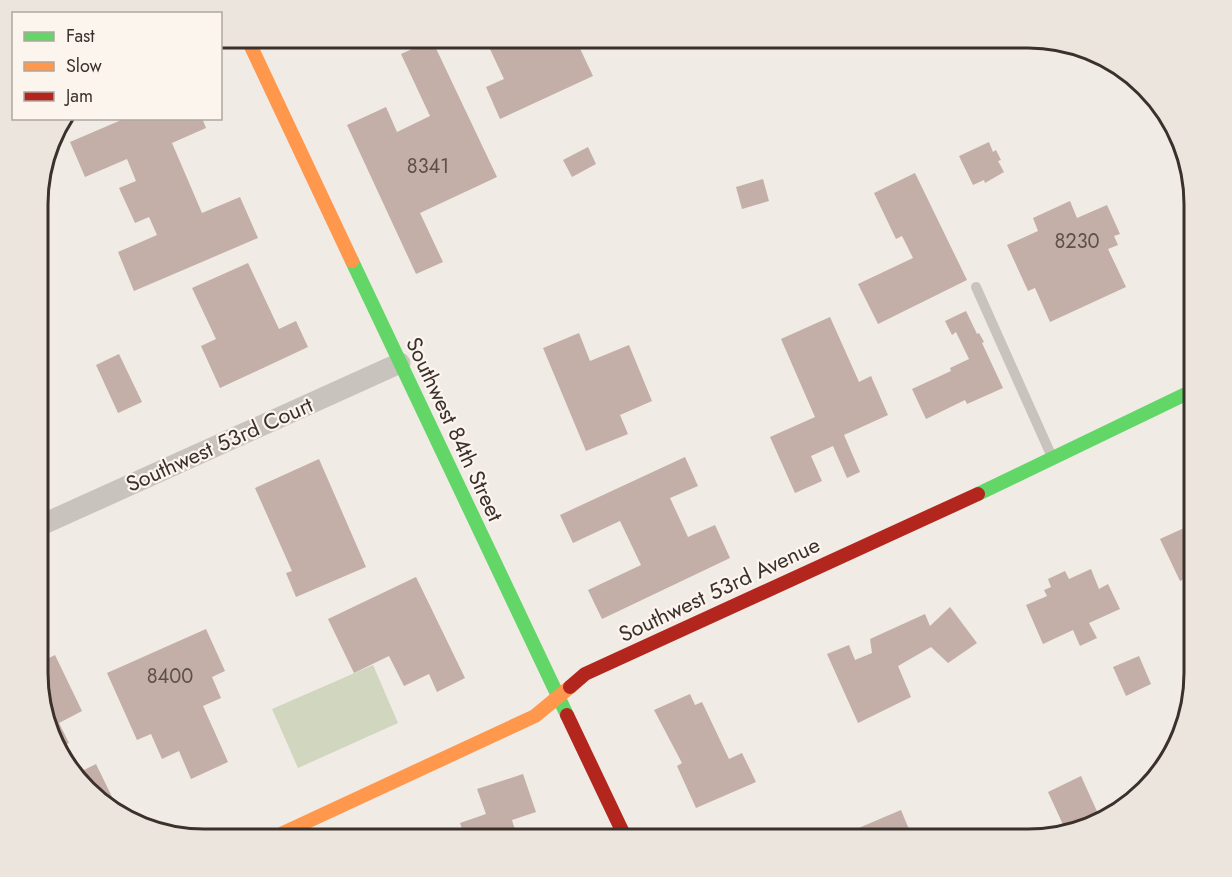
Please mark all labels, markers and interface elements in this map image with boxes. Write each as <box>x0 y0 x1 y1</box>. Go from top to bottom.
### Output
legend <box>12 12 222 120</box>
text: Fast <box>66 23 95 49</box>
text: Slow <box>66 53 103 79</box>
text: Jam <box>64 83 93 109</box>
house number: 8341 <box>407 152 449 181</box>
house number: 8230 <box>1054 227 1100 256</box>
street label: Southwest 84th Street <box>398 332 512 527</box>
street label: Southwest 53rd Court <box>120 388 318 500</box>
street label: Southwest 53rd Avenue <box>613 528 825 650</box>
house number: 8400 <box>147 662 193 691</box>

